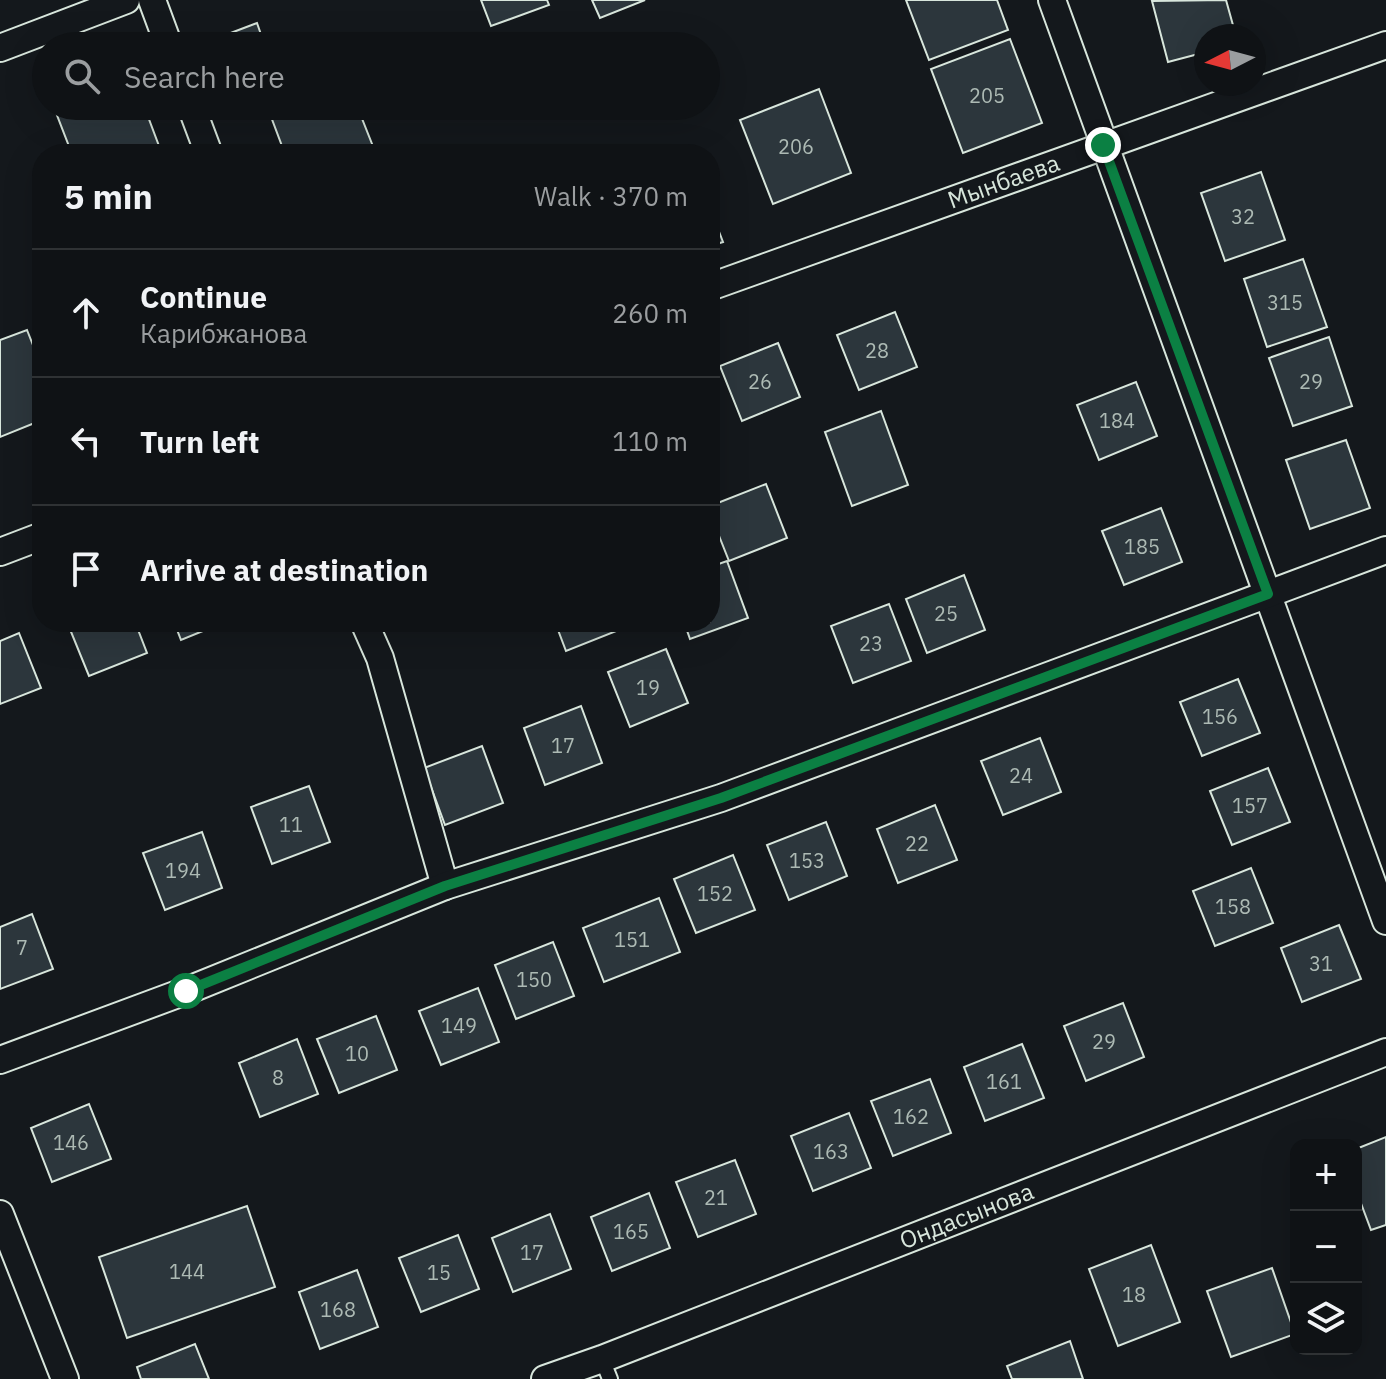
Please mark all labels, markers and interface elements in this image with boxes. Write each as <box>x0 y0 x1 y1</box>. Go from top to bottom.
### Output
north arrow <box>1194 24 1266 96</box>
search box <box>32 32 720 120</box>
icon: search <box>60 54 104 98</box>
text: Search here <box>124 57 285 96</box>
house number: 205 <box>969 82 1005 109</box>
route end <box>1085 127 1121 163</box>
house number: 206 <box>778 133 814 160</box>
street label: Мынбаева <box>943 146 1064 216</box>
text: 5 min <box>64 174 153 218</box>
text: Walk · 370 m <box>534 179 688 213</box>
house number: 32 <box>1231 203 1255 230</box>
text: Continue <box>140 277 267 316</box>
house number: 315 <box>1267 289 1303 316</box>
icon: ahead <box>64 291 108 335</box>
text: 260 m <box>612 296 688 330</box>
text: Карибжанова <box>140 316 307 350</box>
house number: 28 <box>865 337 889 364</box>
house number: 26 <box>748 368 772 395</box>
house number: 29 <box>1299 368 1323 395</box>
house number: 184 <box>1099 407 1135 434</box>
icon: left <box>64 419 108 463</box>
text: Turn left <box>140 422 259 461</box>
text: 110 m <box>612 424 688 458</box>
house number: 185 <box>1124 533 1160 560</box>
icon: arrive <box>64 547 108 591</box>
text: Arrive at destination <box>140 550 428 589</box>
house number: 25 <box>934 600 958 627</box>
house number: 23 <box>859 630 883 657</box>
house number: 19 <box>636 674 660 701</box>
house number: 156 <box>1202 703 1238 730</box>
house number: 17 <box>551 732 575 759</box>
house number: 24 <box>1009 762 1033 789</box>
house number: 157 <box>1232 792 1268 819</box>
house number: 11 <box>279 811 303 838</box>
house number: 22 <box>905 830 929 857</box>
house number: 153 <box>789 847 825 874</box>
house number: 194 <box>165 857 201 884</box>
house number: 152 <box>697 880 733 907</box>
house number: 158 <box>1215 893 1251 920</box>
house number: 151 <box>614 926 650 953</box>
house number: 7 <box>16 934 28 961</box>
house number: 31 <box>1309 950 1333 977</box>
house number: 150 <box>516 966 552 993</box>
route start <box>168 973 204 1009</box>
house number: 149 <box>441 1012 477 1039</box>
house number: 29 <box>1092 1028 1116 1055</box>
house number: 10 <box>345 1040 369 1067</box>
house number: 8 <box>272 1064 284 1091</box>
house number: 161 <box>986 1068 1022 1095</box>
house number: 162 <box>893 1103 929 1130</box>
house number: 146 <box>53 1129 89 1156</box>
house number: 163 <box>813 1138 849 1165</box>
map controls <box>1290 1139 1362 1355</box>
button: + <box>1290 1139 1362 1211</box>
street label: Ондасынова <box>895 1175 1038 1256</box>
house number: 21 <box>704 1184 728 1211</box>
button: − <box>1290 1211 1362 1283</box>
house number: 165 <box>613 1218 649 1245</box>
house number: 17 <box>520 1239 544 1266</box>
house number: 144 <box>169 1258 205 1285</box>
house number: 15 <box>427 1259 451 1286</box>
house number: 18 <box>1122 1281 1146 1308</box>
button: layers <box>1290 1283 1362 1355</box>
house number: 168 <box>320 1296 356 1323</box>

